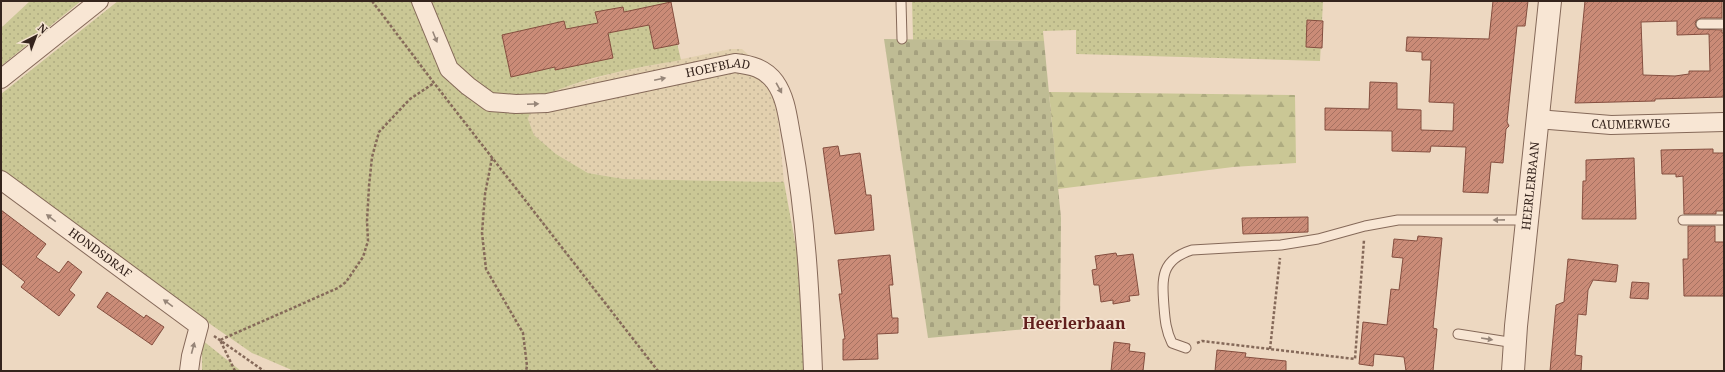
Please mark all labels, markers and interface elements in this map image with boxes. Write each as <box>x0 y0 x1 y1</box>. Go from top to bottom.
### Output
north arrow <box>16 16 56 56</box>
text: N <box>35 20 52 37</box>
one-way arrow <box>433 32 439 44</box>
street label: HOEFBLAD <box>684 54 752 81</box>
one-way arrow <box>654 76 666 82</box>
one-way arrow <box>775 82 782 94</box>
one-way arrow <box>527 100 539 107</box>
street label: CAUMERWEG <box>1591 114 1671 133</box>
street label: HEERLERBAAN <box>1517 141 1543 231</box>
one-way arrow <box>46 214 57 222</box>
one-way arrow <box>1492 217 1505 223</box>
street label: HONDSDRAF <box>65 223 136 282</box>
one-way arrow <box>162 299 173 307</box>
district label: Heerlerbaan <box>1022 312 1126 334</box>
one-way arrow <box>1481 336 1493 342</box>
one-way arrow <box>190 342 196 354</box>

